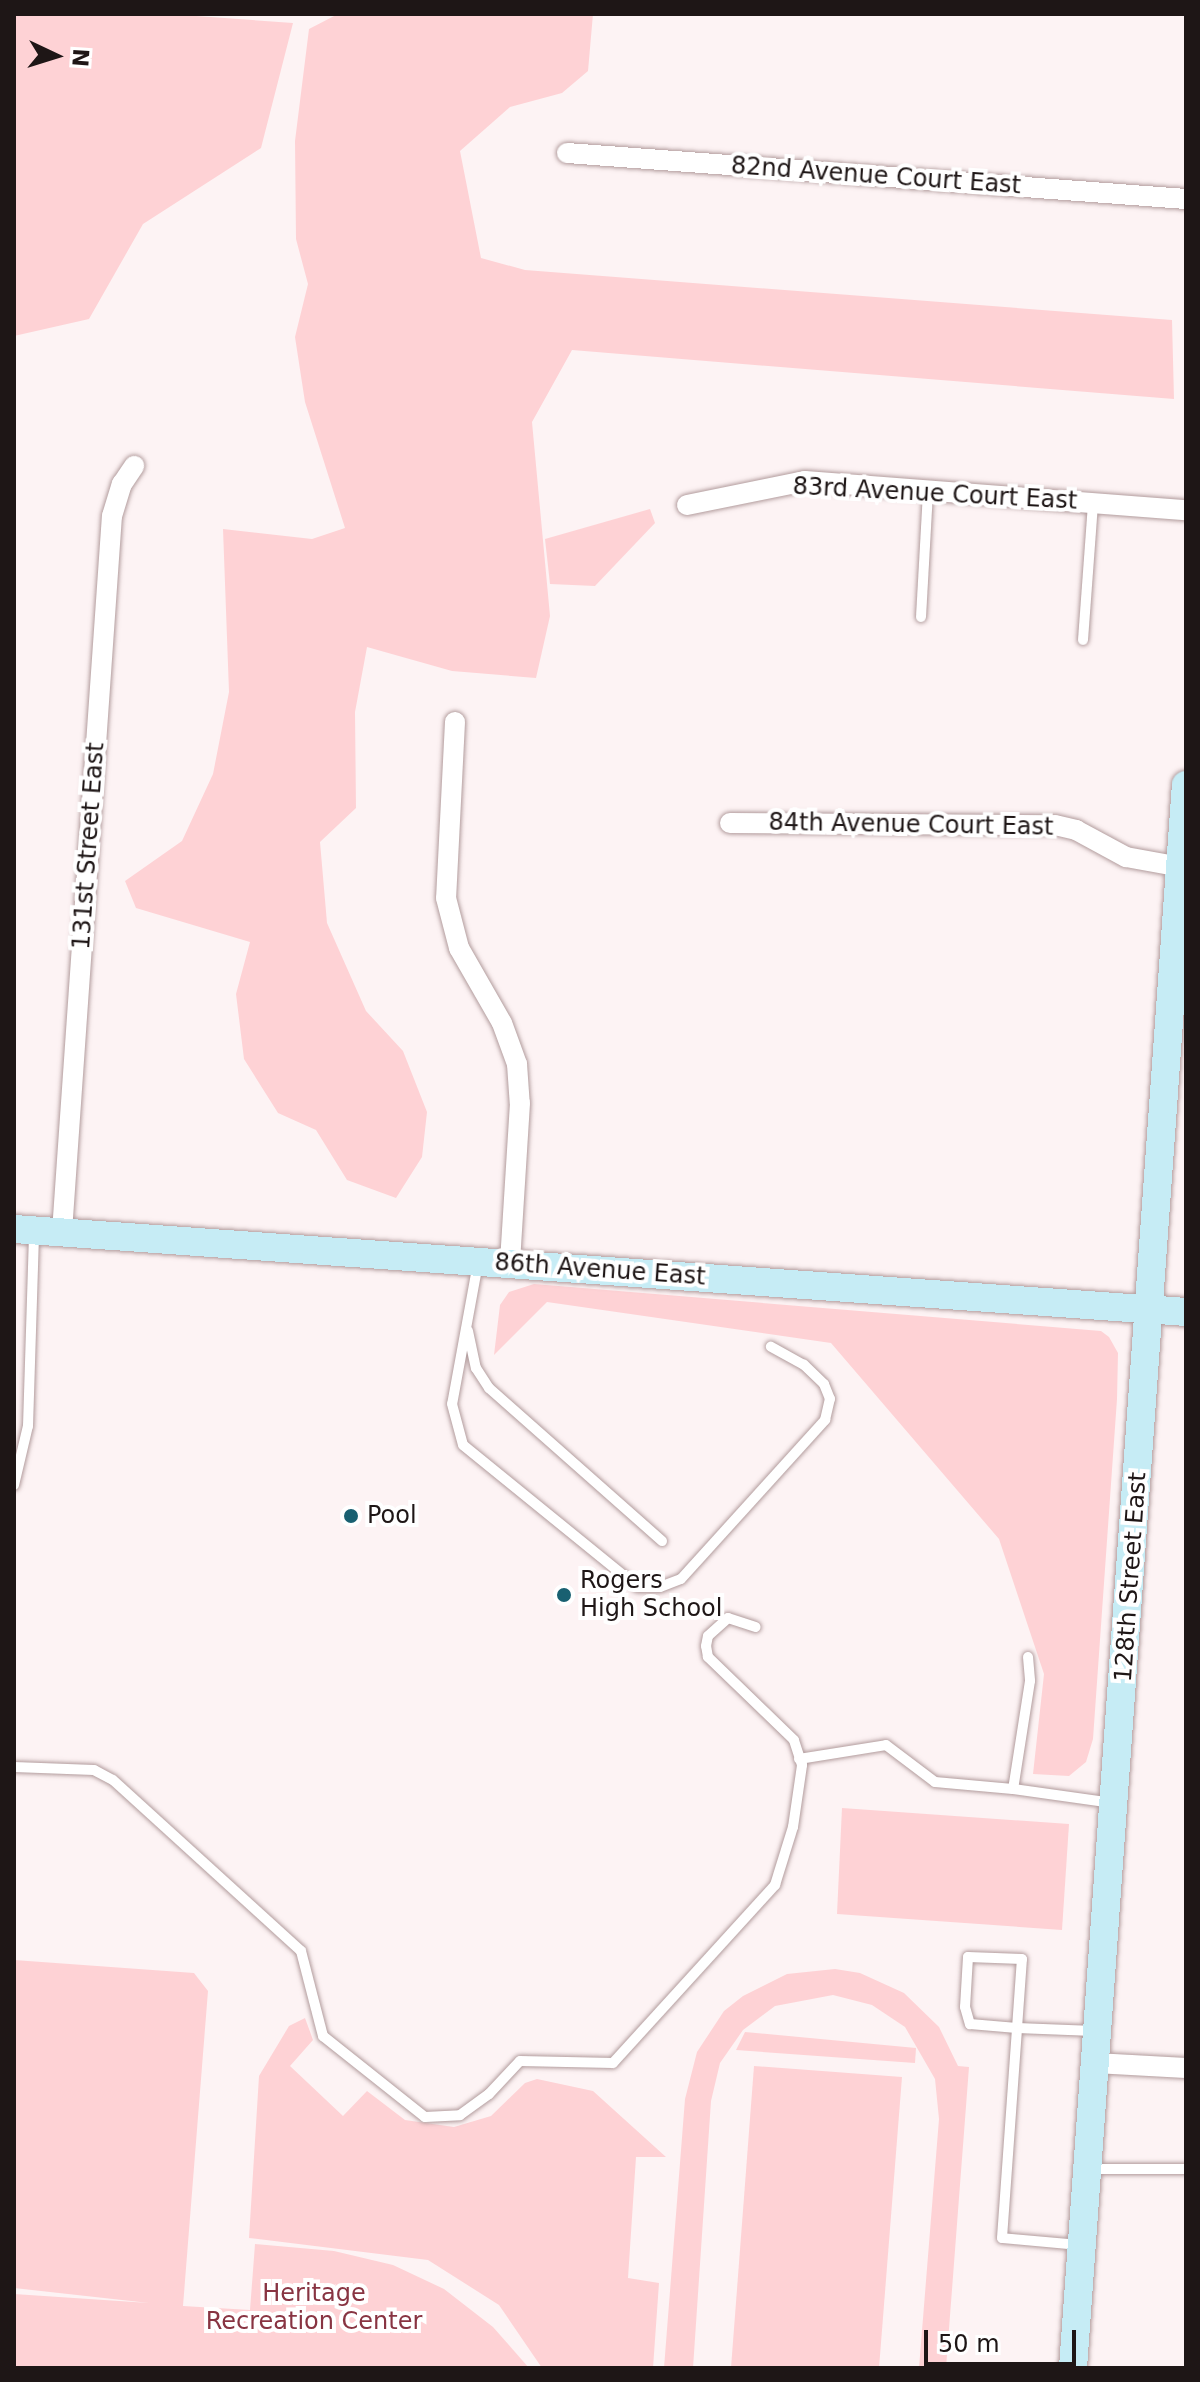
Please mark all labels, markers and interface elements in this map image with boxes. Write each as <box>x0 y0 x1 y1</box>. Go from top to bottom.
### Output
north arrow <box>16 16 96 96</box>
text: N <box>67 48 94 68</box>
street label: 82nd Avenue Court East <box>730 151 1022 201</box>
street label: 83rd Avenue Court East <box>792 472 1078 516</box>
street label: 131st Street East <box>67 741 111 951</box>
street label: 84th Avenue Court East <box>768 808 1054 842</box>
street label: 86th Avenue East <box>494 1248 706 1292</box>
street label: 128th Street East <box>1109 1471 1153 1683</box>
place label: Pool <box>367 1502 417 1530</box>
marker: Pool <box>342 1507 360 1525</box>
place label: Rogers High School <box>580 1567 722 1623</box>
marker: Rogers High School <box>555 1586 573 1604</box>
park label: Heritage Recreation Center <box>206 2280 422 2336</box>
scale bar <box>928 2314 1080 2364</box>
text: 50 m <box>938 2330 1000 2358</box>

